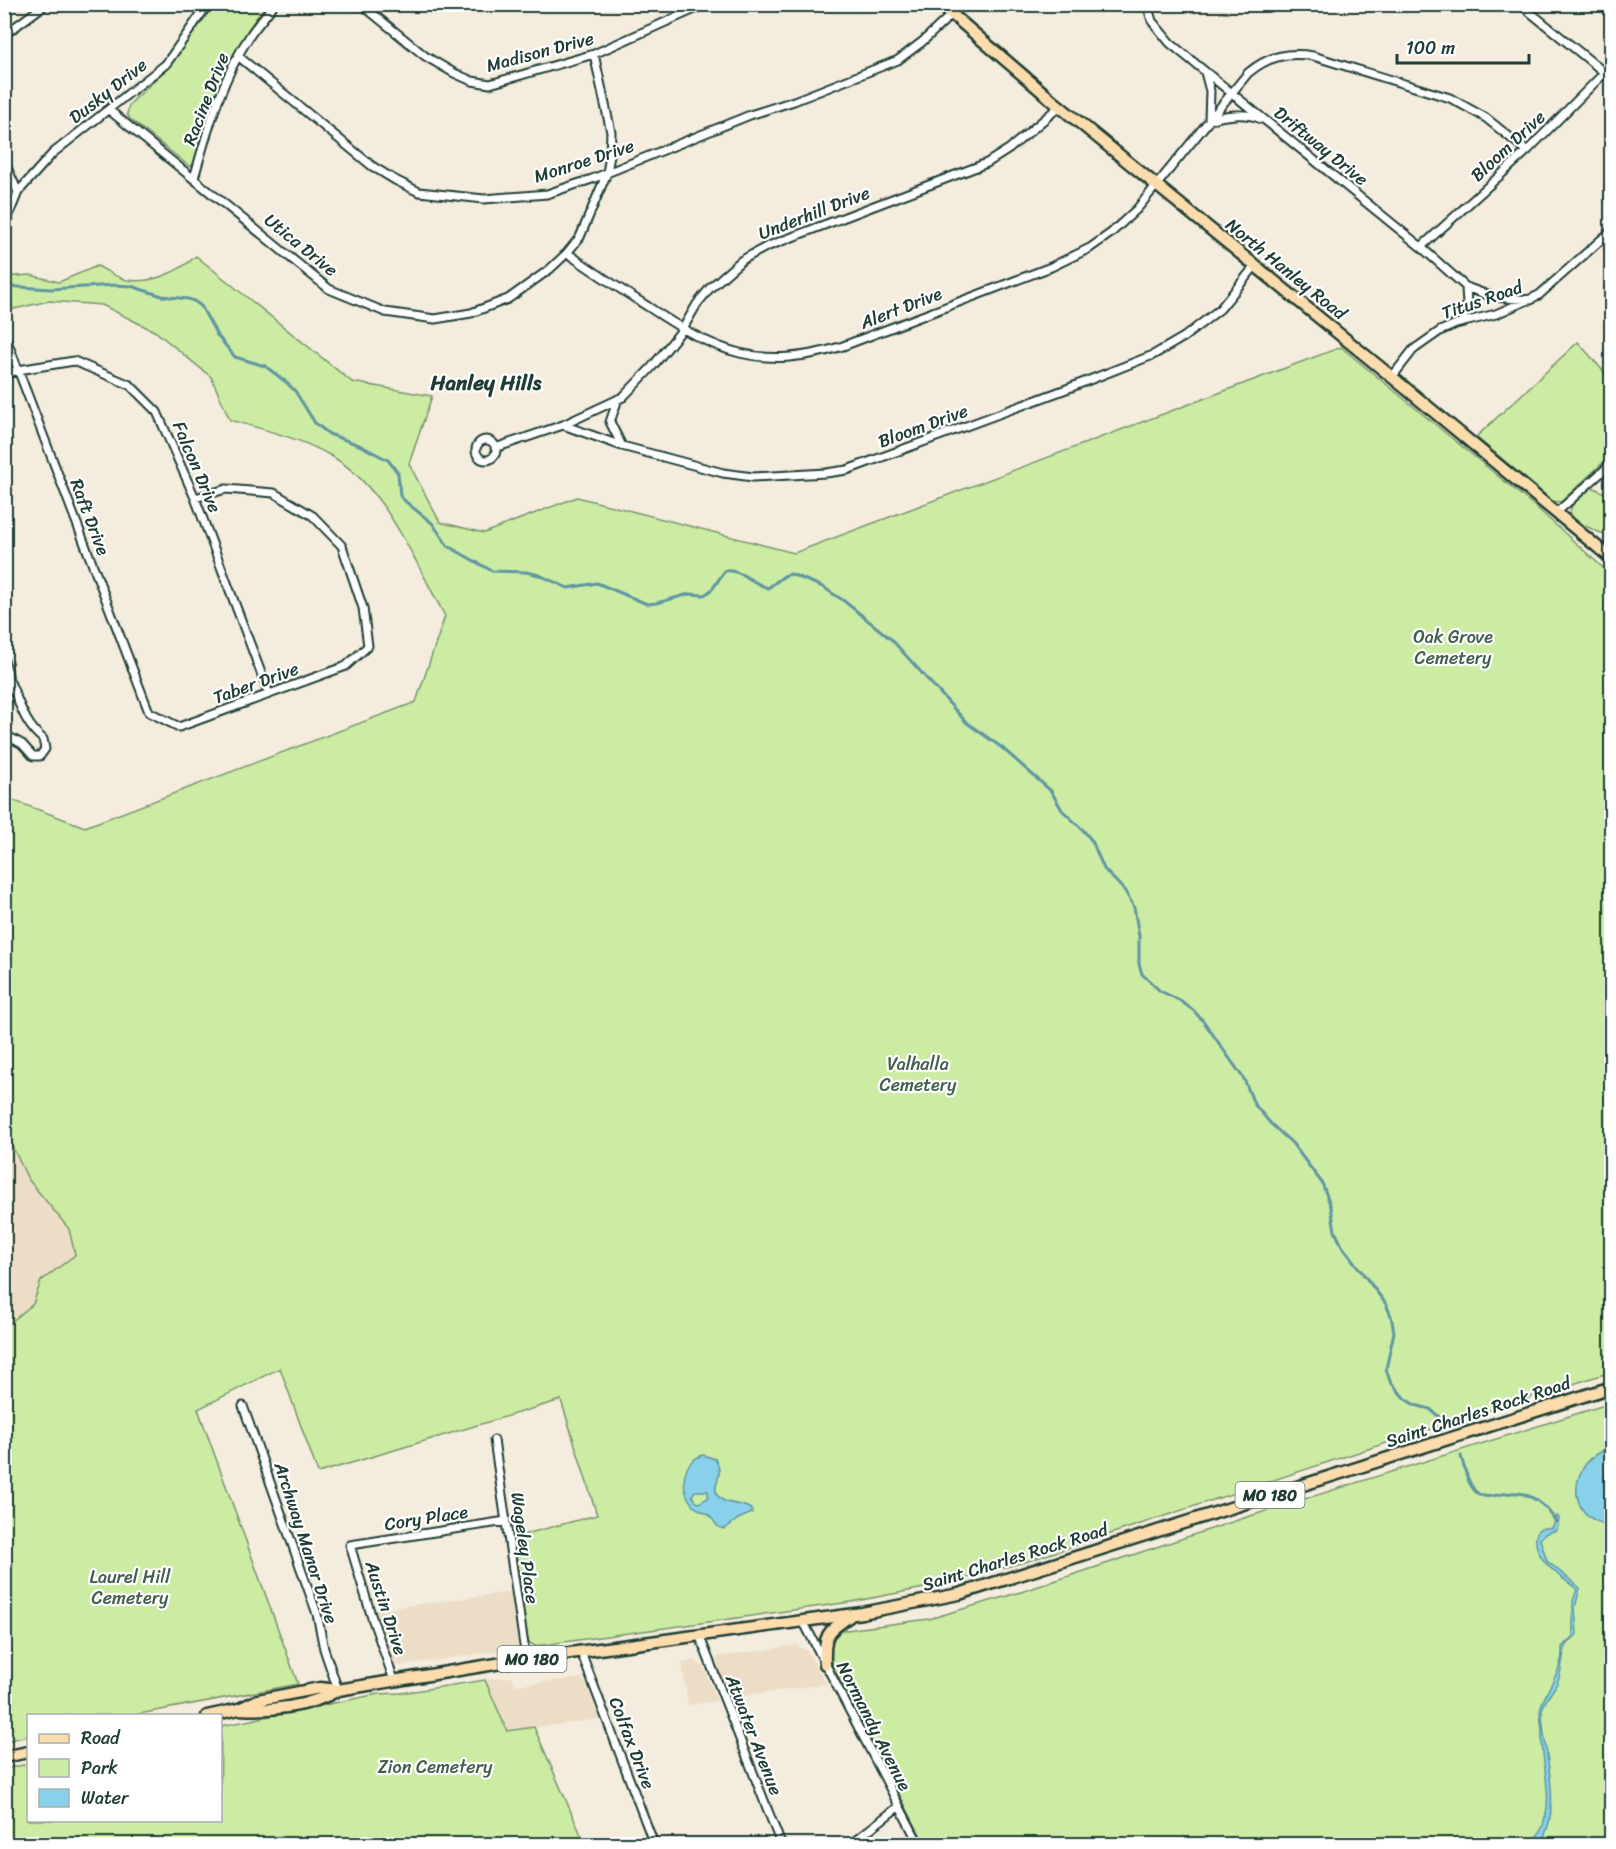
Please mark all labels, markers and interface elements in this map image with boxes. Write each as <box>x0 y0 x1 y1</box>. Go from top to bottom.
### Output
street label: Madison Drive <box>482 22 598 82</box>
scale bar <box>1397 27 1529 65</box>
text: 100 m <box>1406 32 1455 64</box>
street label: Racine Drive <box>174 48 238 150</box>
street label: Dusky Drive <box>62 50 154 132</box>
street label: Driftway Drive <box>1266 98 1376 194</box>
street label: Bloom Drive <box>1463 102 1553 190</box>
street label: Monroe Drive <box>530 130 638 192</box>
street label: Underhill Drive <box>753 177 875 249</box>
street label: Utica Drive <box>257 205 345 285</box>
street label: North Hanley Road <box>1218 210 1355 329</box>
street label: Titus Road <box>1437 271 1528 329</box>
street label: Alert Drive <box>854 278 947 339</box>
district label: Hanley Hills <box>430 364 542 402</box>
street label: Bloom Drive <box>873 395 973 457</box>
street label: Falcon Drive <box>163 416 231 518</box>
street label: Raft Drive <box>61 474 119 560</box>
park label: Oak Grove Cemetery <box>1413 621 1493 674</box>
street label: Taber Drive <box>209 653 303 713</box>
park label: Valhalla Cemetery <box>880 1048 957 1101</box>
street label: Saint Charles Rock Road <box>1381 1367 1576 1457</box>
street label: Archway Manor Drive <box>264 1457 347 1628</box>
road number: MO 180 <box>1236 1482 1304 1508</box>
street label: Wageley Place <box>501 1490 549 1606</box>
street label: Cory Place <box>382 1496 470 1540</box>
street label: Saint Charles Rock Road <box>918 1513 1113 1600</box>
street label: Austin Drive <box>355 1556 416 1659</box>
park label: Laurel Hill Cemetery <box>90 1561 171 1614</box>
road number: MO 180 <box>498 1646 566 1672</box>
street label: Normandy Avenue <box>827 1655 921 1797</box>
street label: Atwater Avenue <box>716 1669 792 1800</box>
street label: Colfax Drive <box>600 1692 664 1794</box>
legend <box>27 1714 222 1822</box>
text: Road <box>81 1722 121 1754</box>
park label: Zion Cemetery <box>378 1751 493 1783</box>
text: Park <box>81 1752 118 1784</box>
text: Water <box>81 1782 130 1814</box>

